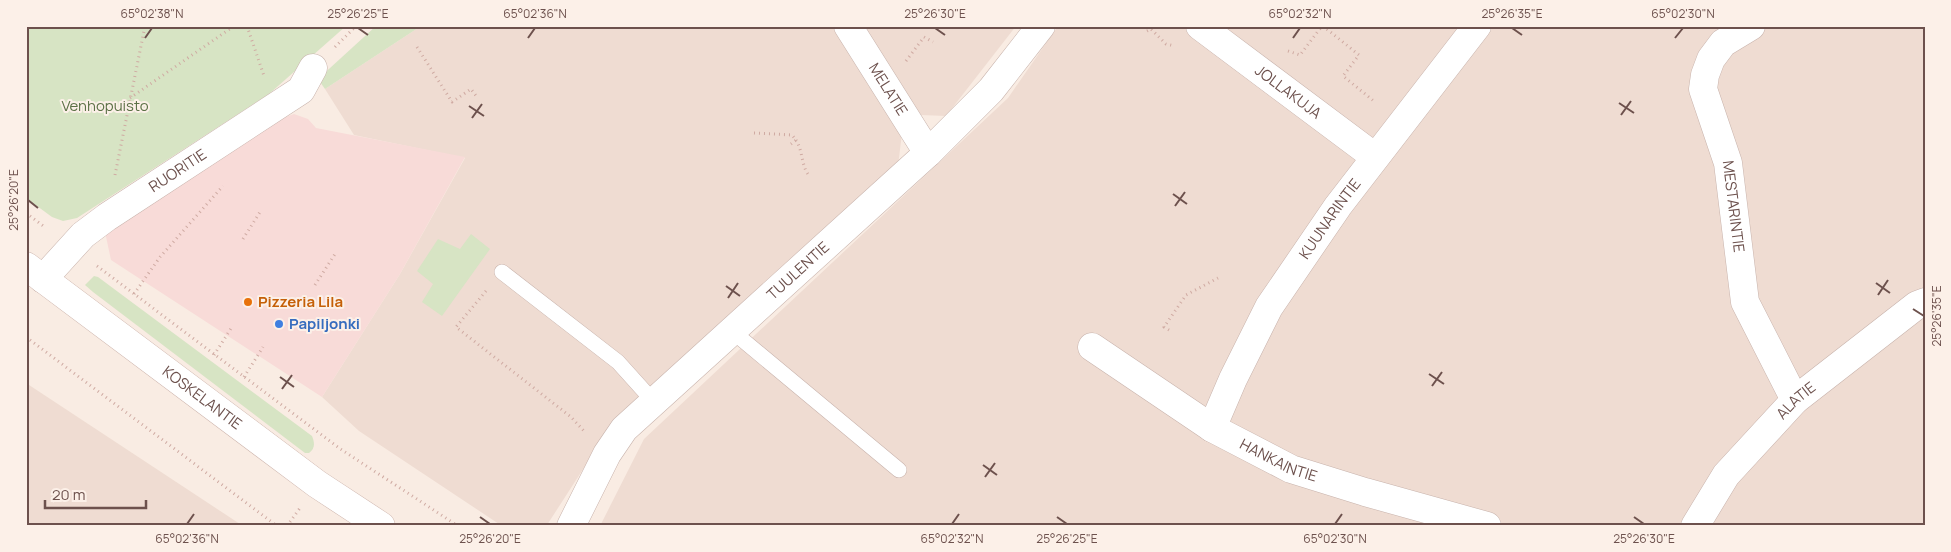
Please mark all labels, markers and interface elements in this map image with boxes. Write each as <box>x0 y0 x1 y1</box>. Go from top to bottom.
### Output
text: 65°02'38"N <box>120 5 184 22</box>
text: 25°26'25"E <box>327 5 389 22</box>
text: 65°02'36"N <box>503 5 567 22</box>
text: 25°26'30"E <box>904 5 966 22</box>
text: 65°02'32"N <box>1269 5 1331 22</box>
text: 25°26'35"E <box>1481 5 1543 22</box>
text: 65°02'30"N <box>1651 5 1715 22</box>
street label: MELATIE <box>864 59 913 120</box>
street label: JOLLAKUJA <box>1251 60 1326 124</box>
park label: Venhopuisto <box>61 95 149 116</box>
street label: RUORITIE <box>145 144 210 197</box>
street label: MESTARINTIE <box>1718 159 1750 254</box>
text: 25°26'20"E <box>5 169 22 231</box>
street label: KUUNARINTIE <box>1294 174 1365 263</box>
street label: TUULENTIE <box>762 237 834 304</box>
text: 25°26'35"E <box>1928 285 1945 347</box>
place label: Pizzeria Lila <box>258 291 343 312</box>
marker: Pizzeria Lila <box>242 296 254 308</box>
place label: Papiljonki <box>289 313 360 334</box>
marker: Papiljonki <box>273 318 285 330</box>
street label: KOSKELANTIE <box>158 361 246 434</box>
street label: ALATIE <box>1771 377 1820 424</box>
street label: HANKAINTIE <box>1236 433 1320 487</box>
scale bar <box>45 477 146 509</box>
text: 20 m <box>52 484 85 505</box>
text: 65°02'36"N <box>155 530 219 547</box>
text: 25°26'20"E <box>459 530 521 547</box>
text: 65°02'32"N <box>921 530 983 547</box>
text: 25°26'25"E <box>1036 530 1098 547</box>
text: 65°02'30"N <box>1303 530 1367 547</box>
text: 25°26'30"E <box>1613 530 1675 547</box>

